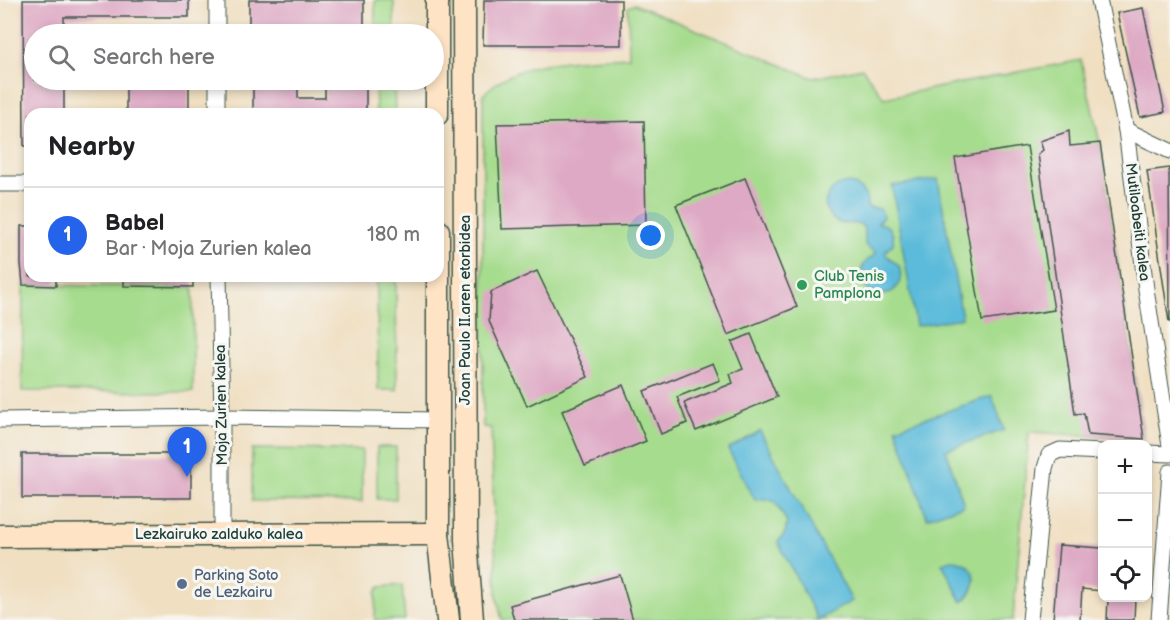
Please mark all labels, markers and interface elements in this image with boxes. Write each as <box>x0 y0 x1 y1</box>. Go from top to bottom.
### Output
search box <box>24 24 444 90</box>
icon: search <box>45 41 78 74</box>
text: Search here <box>93 44 215 71</box>
text: Nearby <box>48 132 135 163</box>
street label: Mutiloabeiti kalea <box>1121 162 1154 282</box>
text: Babel <box>105 210 164 237</box>
street label: Joan Paulo II.aren etorbidea <box>456 215 475 405</box>
your location <box>636 221 665 250</box>
text: 1 <box>63 223 72 247</box>
text: 180 m <box>367 223 420 247</box>
text: Bar · Moja Zurien kalea <box>105 237 312 261</box>
place label: Club Tenis Pamplona <box>814 267 885 303</box>
marker: Club Tenis Pamplona <box>795 278 809 292</box>
street label: Moja Zurien kalea <box>211 344 232 466</box>
pin: 1 <box>168 428 207 477</box>
map controls <box>1098 440 1152 602</box>
button: + <box>1098 440 1152 494</box>
button: − <box>1098 494 1152 548</box>
street label: Lezkairuko zalduko kalea <box>135 525 303 544</box>
button: locate <box>1098 548 1152 602</box>
place label: Parking Soto de Lezkairu <box>194 566 279 602</box>
marker: Parking Soto de Lezkairu <box>175 577 189 591</box>

